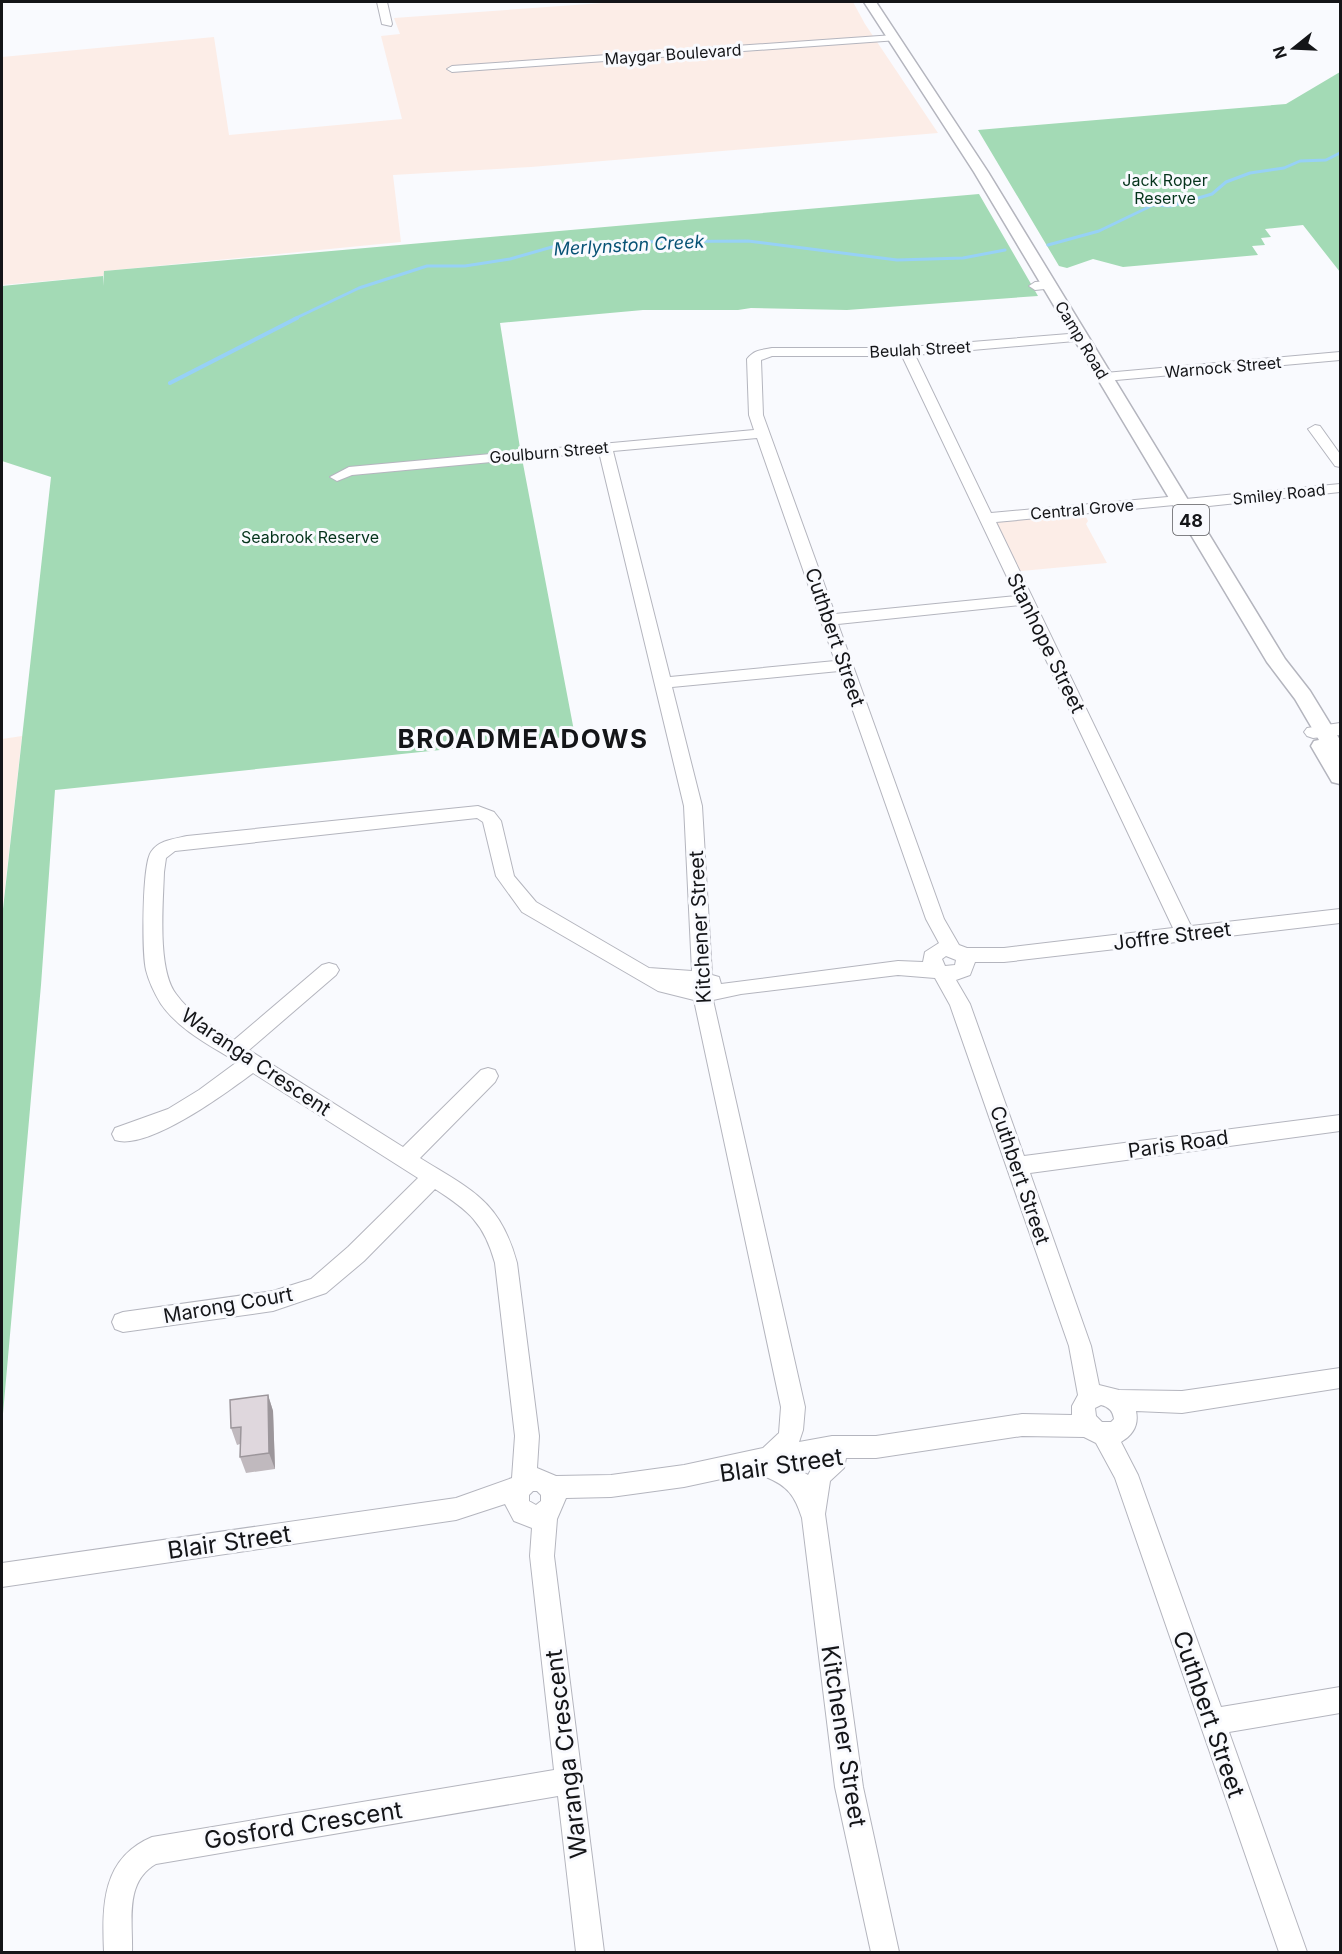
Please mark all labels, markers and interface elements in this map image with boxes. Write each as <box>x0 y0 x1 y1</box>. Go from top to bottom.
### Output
north arrow <box>1264 18 1324 78</box>
street label: Maygar Boulevard <box>604 39 742 69</box>
text: N <box>1268 44 1291 62</box>
park label: Jack Roper Reserve <box>1122 170 1208 208</box>
water label: Merlynston Creek <box>553 231 706 259</box>
street label: Camp Road <box>1051 297 1113 383</box>
street label: Beulah Street <box>869 336 971 362</box>
street label: Warnock Street <box>1164 352 1282 382</box>
street label: Goulburn Street <box>489 437 609 467</box>
street label: Smiley Road <box>1232 479 1326 509</box>
street label: Central Grove <box>1029 495 1135 523</box>
road number: 48 <box>1173 505 1209 535</box>
park label: Seabrook Reserve <box>241 527 379 547</box>
street label: Cuthbert Street <box>800 564 870 710</box>
street label: Stanhope Street <box>1002 569 1090 717</box>
district label: BROADMEADOWS <box>398 723 648 754</box>
street label: Kitchener Street <box>684 850 716 1004</box>
street label: Joffre Street <box>1112 917 1233 955</box>
street label: Waranga Crescent <box>177 1003 336 1121</box>
street label: Cuthbert Street <box>985 1102 1055 1248</box>
street label: Paris Road <box>1126 1125 1230 1163</box>
street label: Marong Court <box>161 1282 295 1328</box>
street label: Blair Street <box>717 1442 845 1488</box>
street label: Blair Street <box>165 1519 293 1565</box>
street label: Cuthbert Street <box>1167 1627 1251 1801</box>
street label: Kitchener Street <box>815 1643 873 1829</box>
street label: Waranga Crescent <box>539 1648 593 1860</box>
street label: Gosford Crescent <box>202 1795 404 1855</box>

